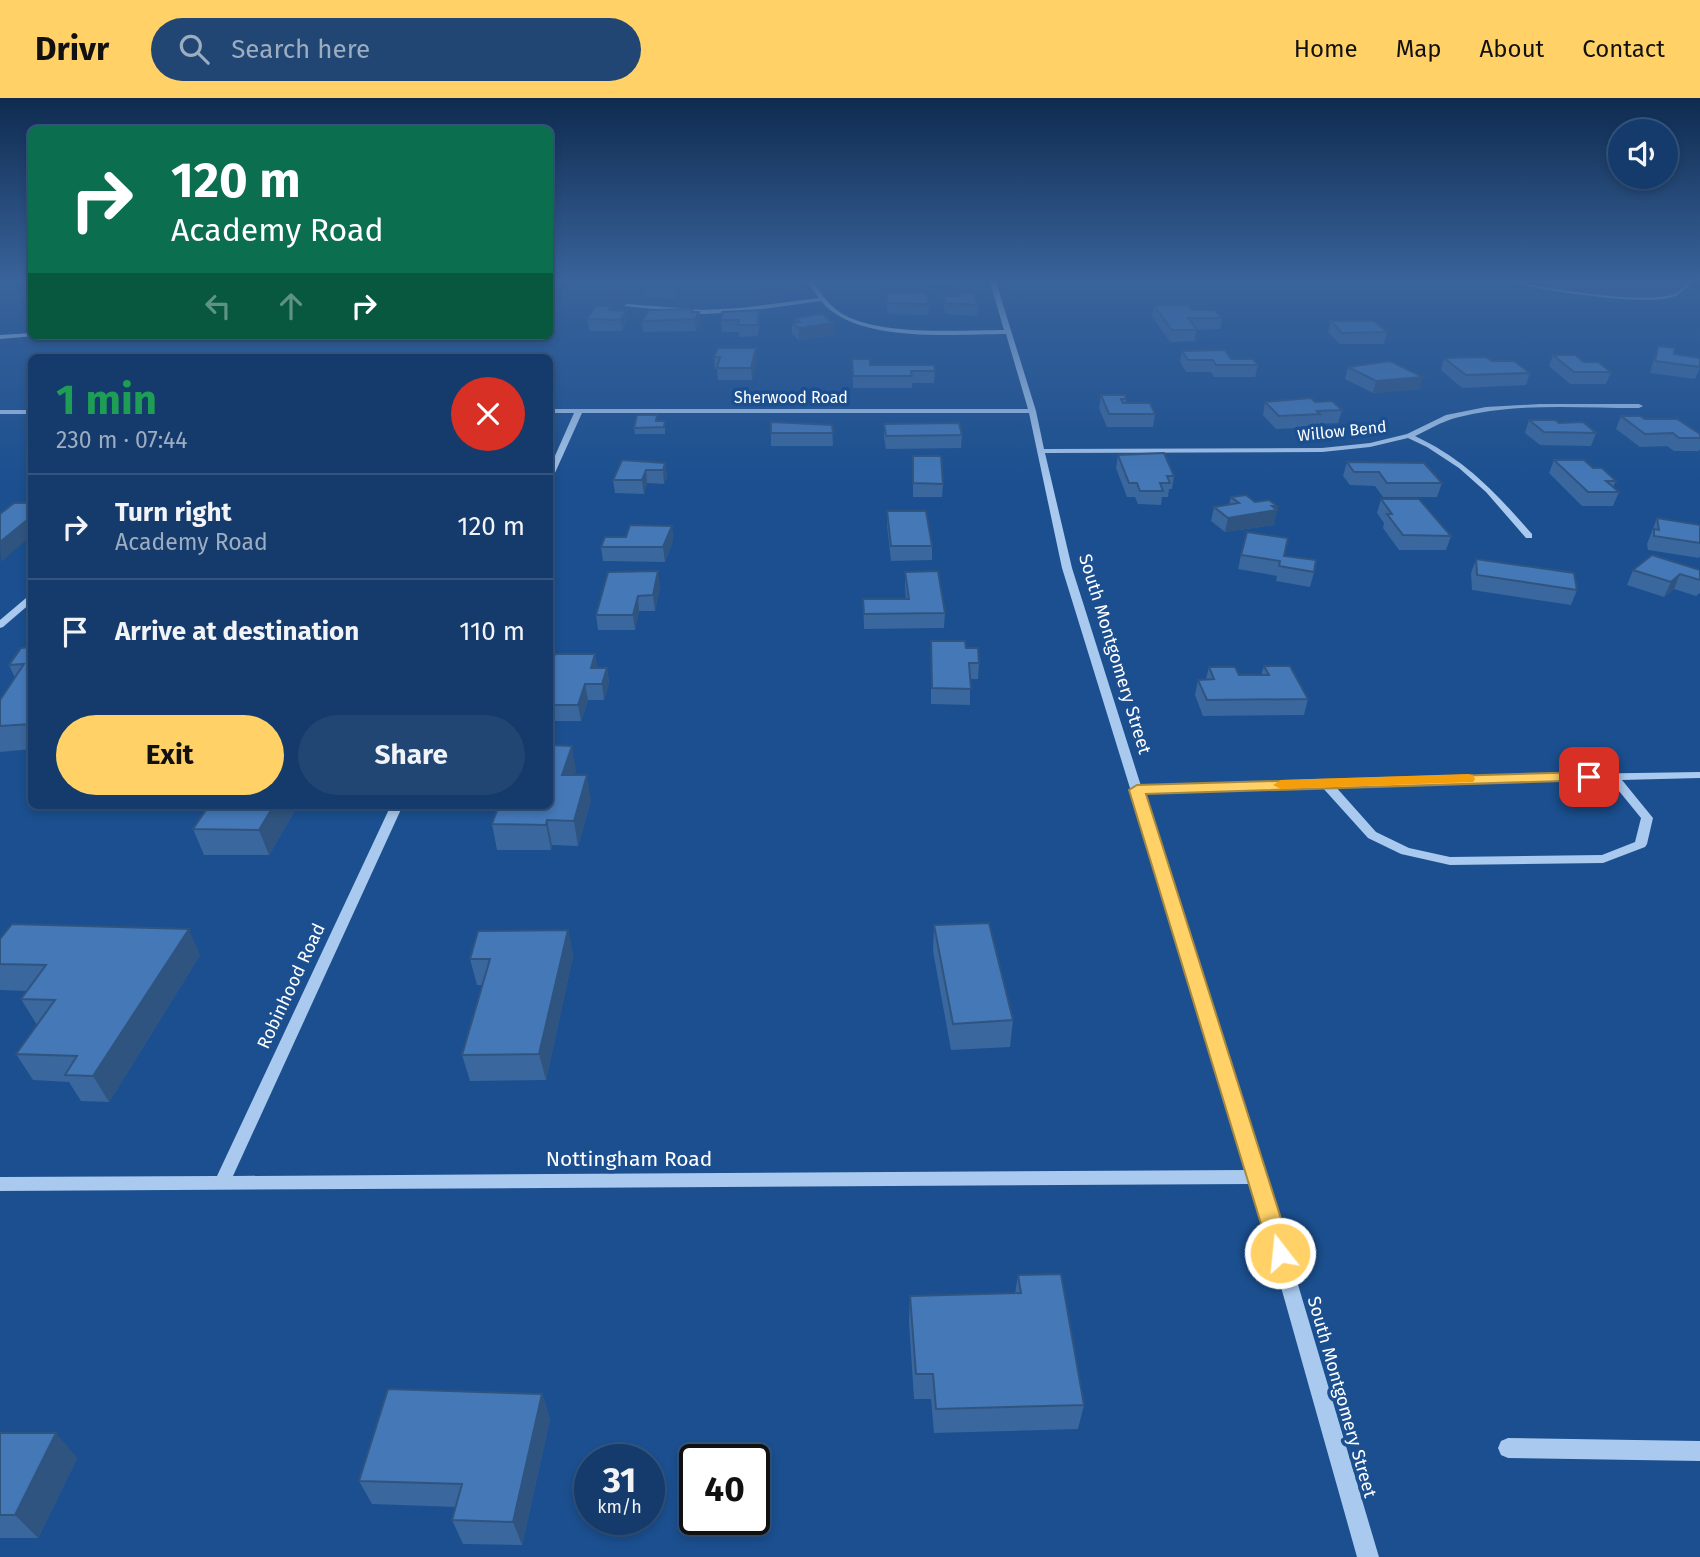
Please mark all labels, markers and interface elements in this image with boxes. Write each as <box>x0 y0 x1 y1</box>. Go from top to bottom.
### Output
search box <box>151 18 641 81</box>
text: Drivr <box>35 29 109 69</box>
icon: search <box>175 30 213 68</box>
text: Search here <box>231 34 370 65</box>
text: Home <box>1294 35 1358 63</box>
text: Map <box>1396 35 1442 63</box>
text: About <box>1480 35 1544 63</box>
text: Contact <box>1582 35 1665 63</box>
map controls <box>1608 119 1678 189</box>
button: sound <box>1608 119 1678 189</box>
text: 120 m <box>171 151 301 210</box>
icon: right <box>56 154 147 245</box>
text: Academy Road <box>171 211 384 249</box>
icon: left <box>199 287 237 325</box>
icon: ahead <box>272 287 310 325</box>
icon: right <box>345 287 383 325</box>
text: 1 min <box>56 375 157 425</box>
button: close <box>451 377 525 451</box>
street label: Sherwood Road <box>734 388 848 407</box>
street label: Willow Bend <box>1297 417 1387 445</box>
text: 230 m · 07:44 <box>56 426 188 454</box>
text: Turn right <box>115 497 232 528</box>
icon: right <box>56 508 94 546</box>
text: 120 m <box>457 511 525 542</box>
text: Academy Road <box>115 528 268 556</box>
street label: South Montgomery Street <box>1074 551 1156 757</box>
icon: arrive <box>56 613 94 651</box>
text: Arrive at destination <box>115 616 359 647</box>
text: 110 m <box>459 616 525 647</box>
button: Exit <box>56 715 284 795</box>
button: Share <box>298 715 525 795</box>
pin <box>1559 747 1619 807</box>
icon: arrive <box>1570 758 1608 796</box>
street label: Robinhood Road <box>252 920 330 1052</box>
street label: Nottingham Road <box>546 1146 712 1172</box>
position arrow <box>1243 1216 1317 1290</box>
street label: South Montgomery Street <box>1303 1294 1381 1501</box>
speed limit sign: 40 <box>679 1444 770 1535</box>
text: 31 <box>603 1459 636 1501</box>
text: km/h <box>597 1496 642 1518</box>

